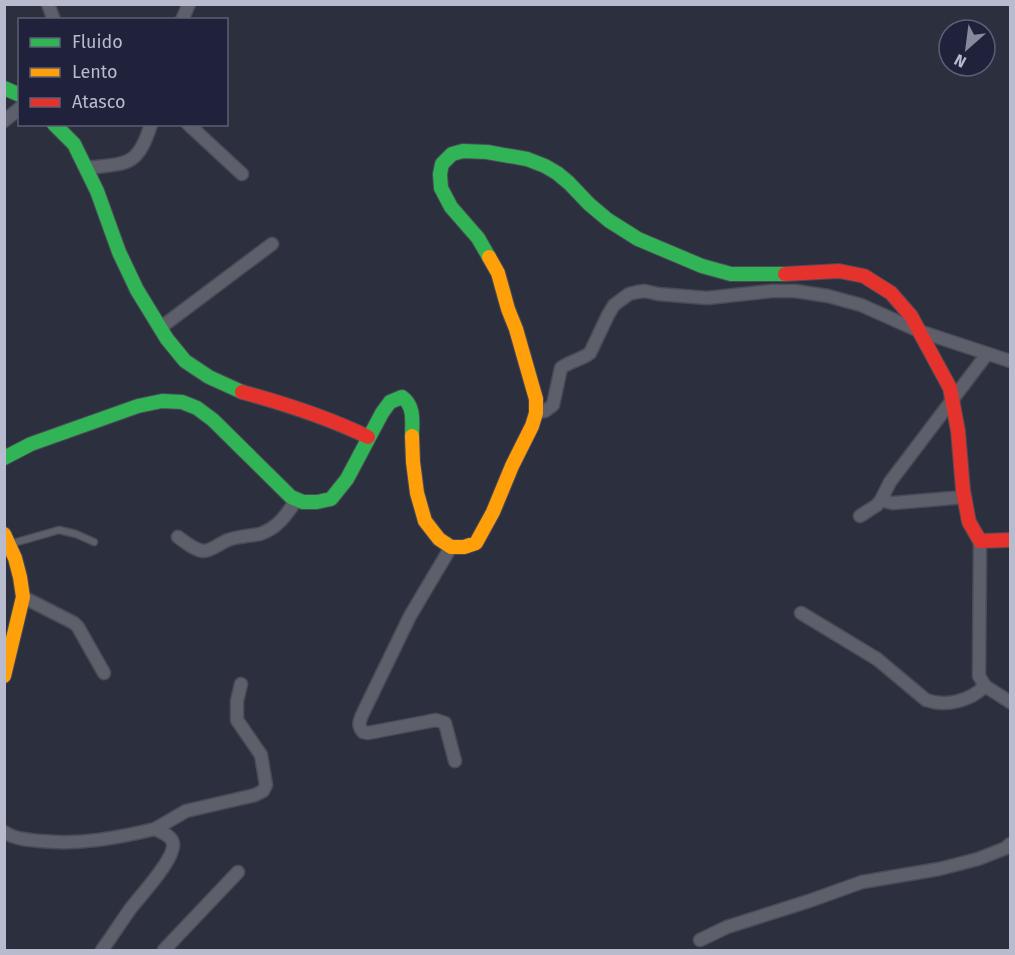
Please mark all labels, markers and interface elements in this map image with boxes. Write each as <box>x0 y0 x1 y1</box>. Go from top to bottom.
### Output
legend <box>18 18 228 126</box>
north arrow <box>937 18 997 78</box>
text: Fluido <box>72 31 123 53</box>
text: N <box>951 50 969 72</box>
text: Lento <box>72 61 118 83</box>
text: Atasco <box>72 91 125 113</box>

